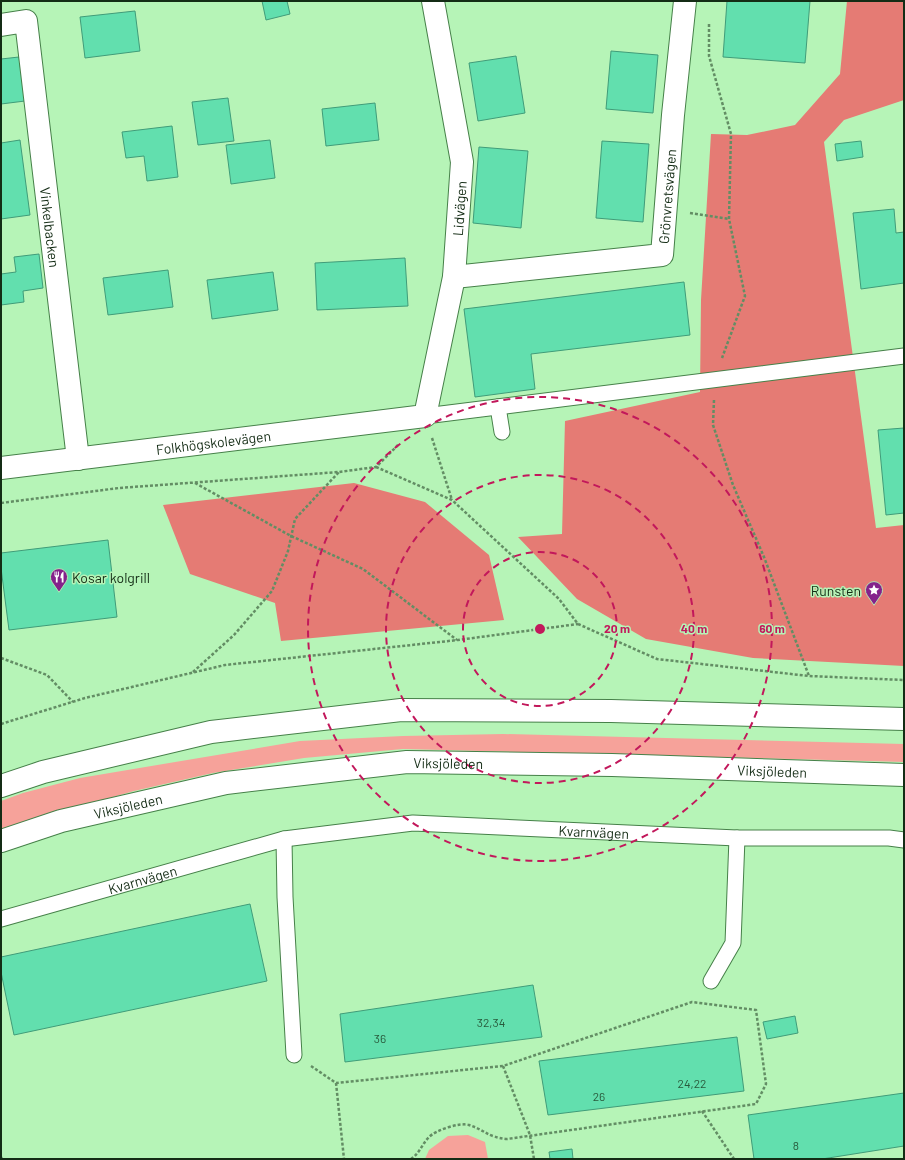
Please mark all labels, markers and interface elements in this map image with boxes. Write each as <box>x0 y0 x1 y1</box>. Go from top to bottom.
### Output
street label: Grönvretsvägen <box>654 148 679 244</box>
street label: Lidvägen <box>448 180 469 237</box>
street label: Vinkelbacken <box>37 186 64 268</box>
street label: Folkhögskolevägen <box>155 426 272 457</box>
restaurant icon: Kosar kolgrill <box>49 567 69 592</box>
place label: Kosar kolgrill <box>72 569 150 586</box>
place icon: Runsten <box>864 580 884 605</box>
place label: Runsten <box>811 582 861 599</box>
text: 20 m <box>604 621 630 635</box>
text: 40 m <box>681 621 707 635</box>
text: 60 m <box>759 621 785 635</box>
centre of rings <box>533 622 547 636</box>
street label: Viksjöleden <box>413 754 483 772</box>
street label: Viksjöleden <box>737 761 807 780</box>
street label: Viksjöleden <box>92 789 164 822</box>
street label: Kvarnvägen <box>558 821 629 841</box>
street label: Kvarnvägen <box>106 861 179 897</box>
house number: 32,34 <box>477 1015 505 1029</box>
house number: 36 <box>374 1031 386 1045</box>
house number: 24,22 <box>677 1076 707 1090</box>
house number: 26 <box>593 1089 605 1103</box>
house number: 8 <box>793 1138 799 1152</box>

